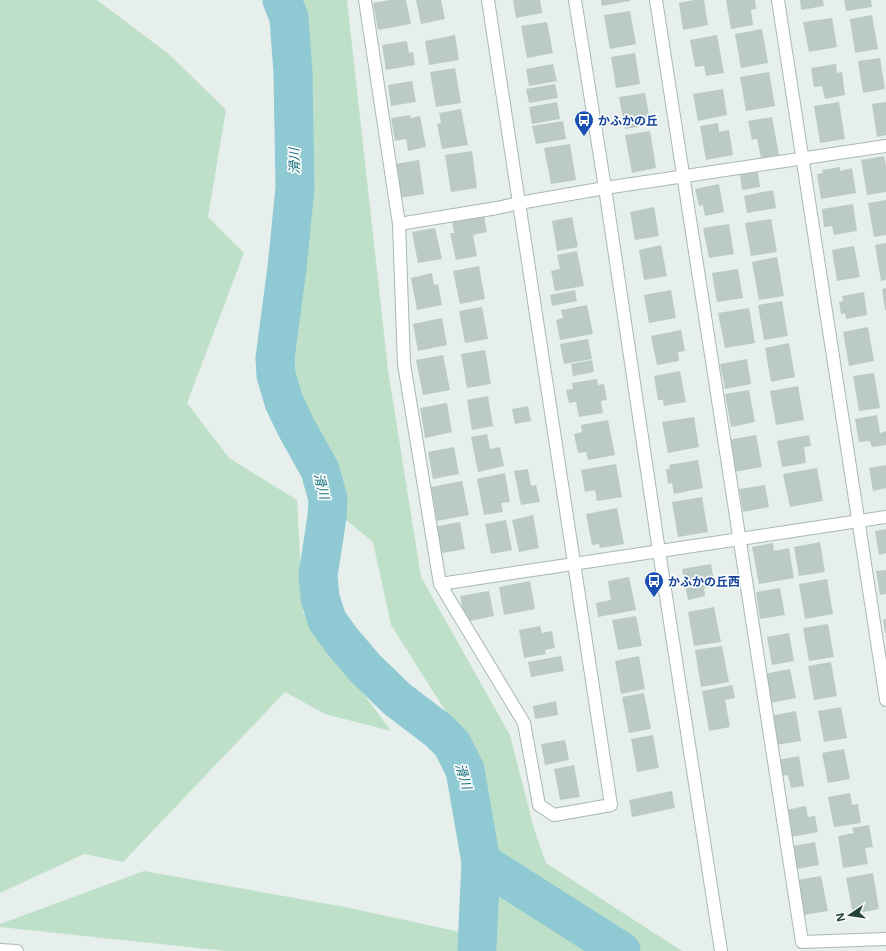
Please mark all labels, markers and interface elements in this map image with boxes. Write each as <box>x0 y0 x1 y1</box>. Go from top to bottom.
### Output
bus stop icon: かふかの丘 <box>573 109 595 137</box>
place label: かふかの丘 <box>598 112 658 129</box>
water label: 滑川 <box>285 146 303 174</box>
water label: 滑川 <box>310 471 334 503</box>
bus stop icon: かふかの丘西 <box>643 570 665 598</box>
place label: かふかの丘西 <box>668 573 740 590</box>
water label: 滑川 <box>452 761 477 793</box>
north arrow <box>830 895 870 935</box>
text: N <box>831 911 848 923</box>

